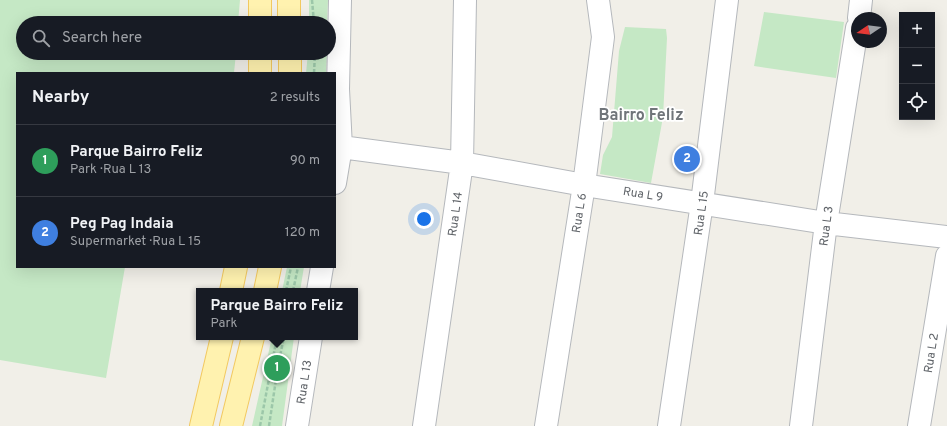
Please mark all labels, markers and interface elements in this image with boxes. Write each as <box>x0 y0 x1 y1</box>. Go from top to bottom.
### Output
north arrow <box>851 12 887 48</box>
map controls <box>899 12 935 120</box>
button: + <box>899 12 935 48</box>
search box <box>16 16 336 60</box>
icon: search <box>30 27 52 49</box>
text: Search here <box>62 29 142 48</box>
button: − <box>899 48 935 84</box>
button: locate <box>899 84 935 120</box>
text: Nearby <box>32 87 89 109</box>
text: 2 results <box>270 90 320 106</box>
district label: Bairro Feliz <box>598 106 684 126</box>
text: Parque Bairro Feliz <box>70 143 203 162</box>
pin: 2 <box>674 144 700 174</box>
text: 1 <box>42 153 48 169</box>
text: 90 m <box>290 153 320 169</box>
text: Park · Rua L 13 <box>70 162 151 178</box>
street label: Rua L 9 <box>622 184 664 206</box>
street label: Rua L 15 <box>691 190 713 237</box>
street label: Rua L 14 <box>445 191 467 237</box>
street label: Rua L 6 <box>569 192 591 234</box>
street label: Rua L 3 <box>816 205 838 247</box>
your location <box>414 209 434 229</box>
text: Peg Pag Indaia <box>70 215 174 234</box>
text: 2 <box>41 225 49 241</box>
text: 120 m <box>285 225 320 241</box>
text: Supermarket · Rua L 15 <box>70 234 201 250</box>
popup <box>196 288 358 340</box>
text: Parque Bairro Feliz <box>211 297 343 316</box>
text: Park <box>211 316 237 332</box>
street label: Rua L 2 <box>921 332 943 374</box>
pin: 1 <box>264 353 290 383</box>
street label: Rua L 13 <box>294 359 316 406</box>

